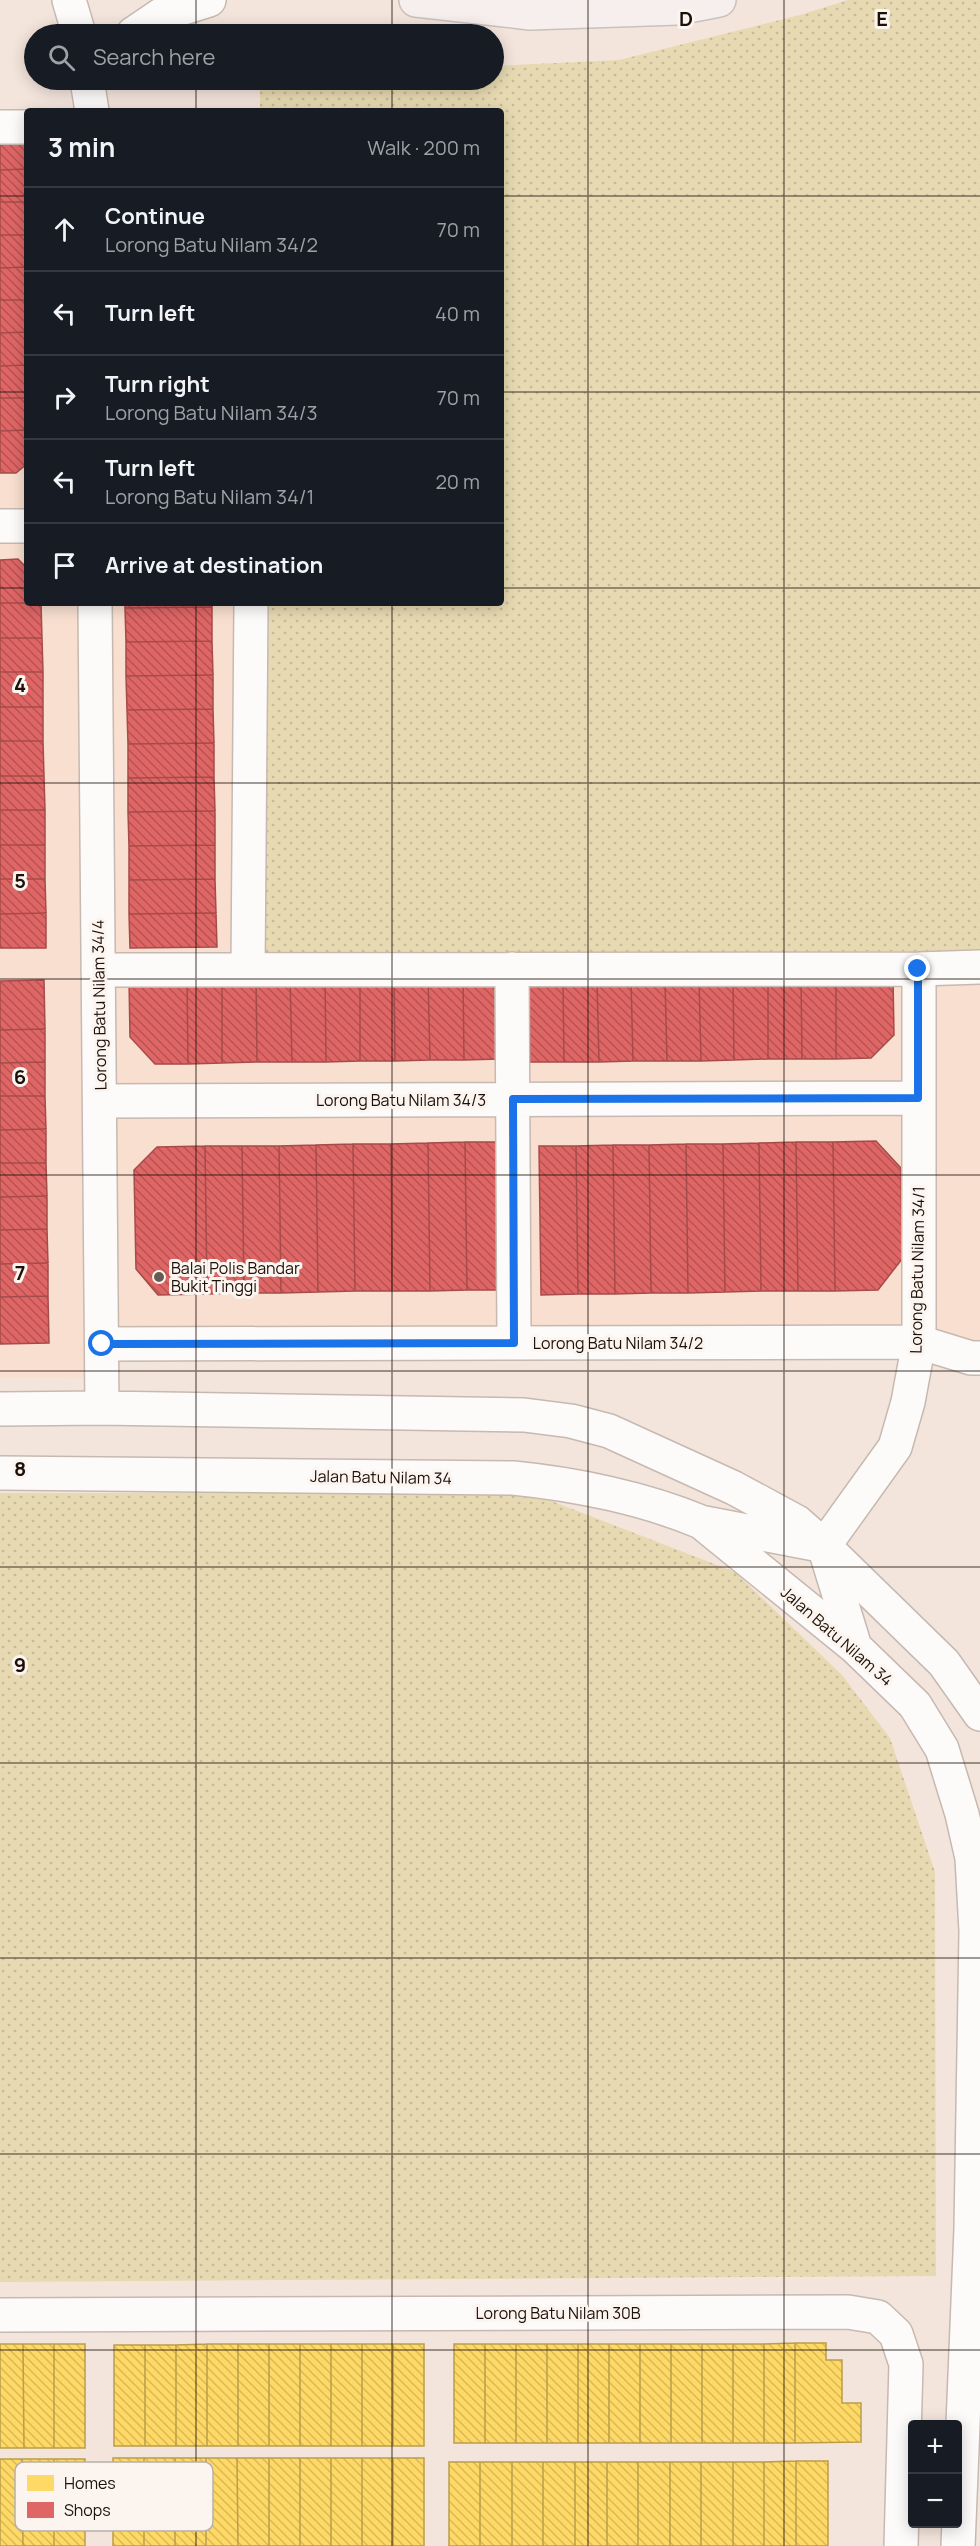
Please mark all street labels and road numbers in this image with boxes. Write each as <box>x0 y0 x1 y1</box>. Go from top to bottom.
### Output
street label: Lorong Batu Nilam 34/4 <box>87 919 111 1091</box>
street label: Lorong Batu Nilam 34/3 <box>316 1089 486 1111</box>
street label: Lorong Batu Nilam 34/1 <box>905 1186 929 1354</box>
street label: Lorong Batu Nilam 34/2 <box>533 1332 703 1354</box>
street label: Jalan Batu Nilam 34 <box>310 1465 452 1489</box>
street label: Jalan Batu Nilam 34 <box>776 1581 898 1691</box>
street label: Lorong Batu Nilam 30B <box>475 2302 641 2324</box>

